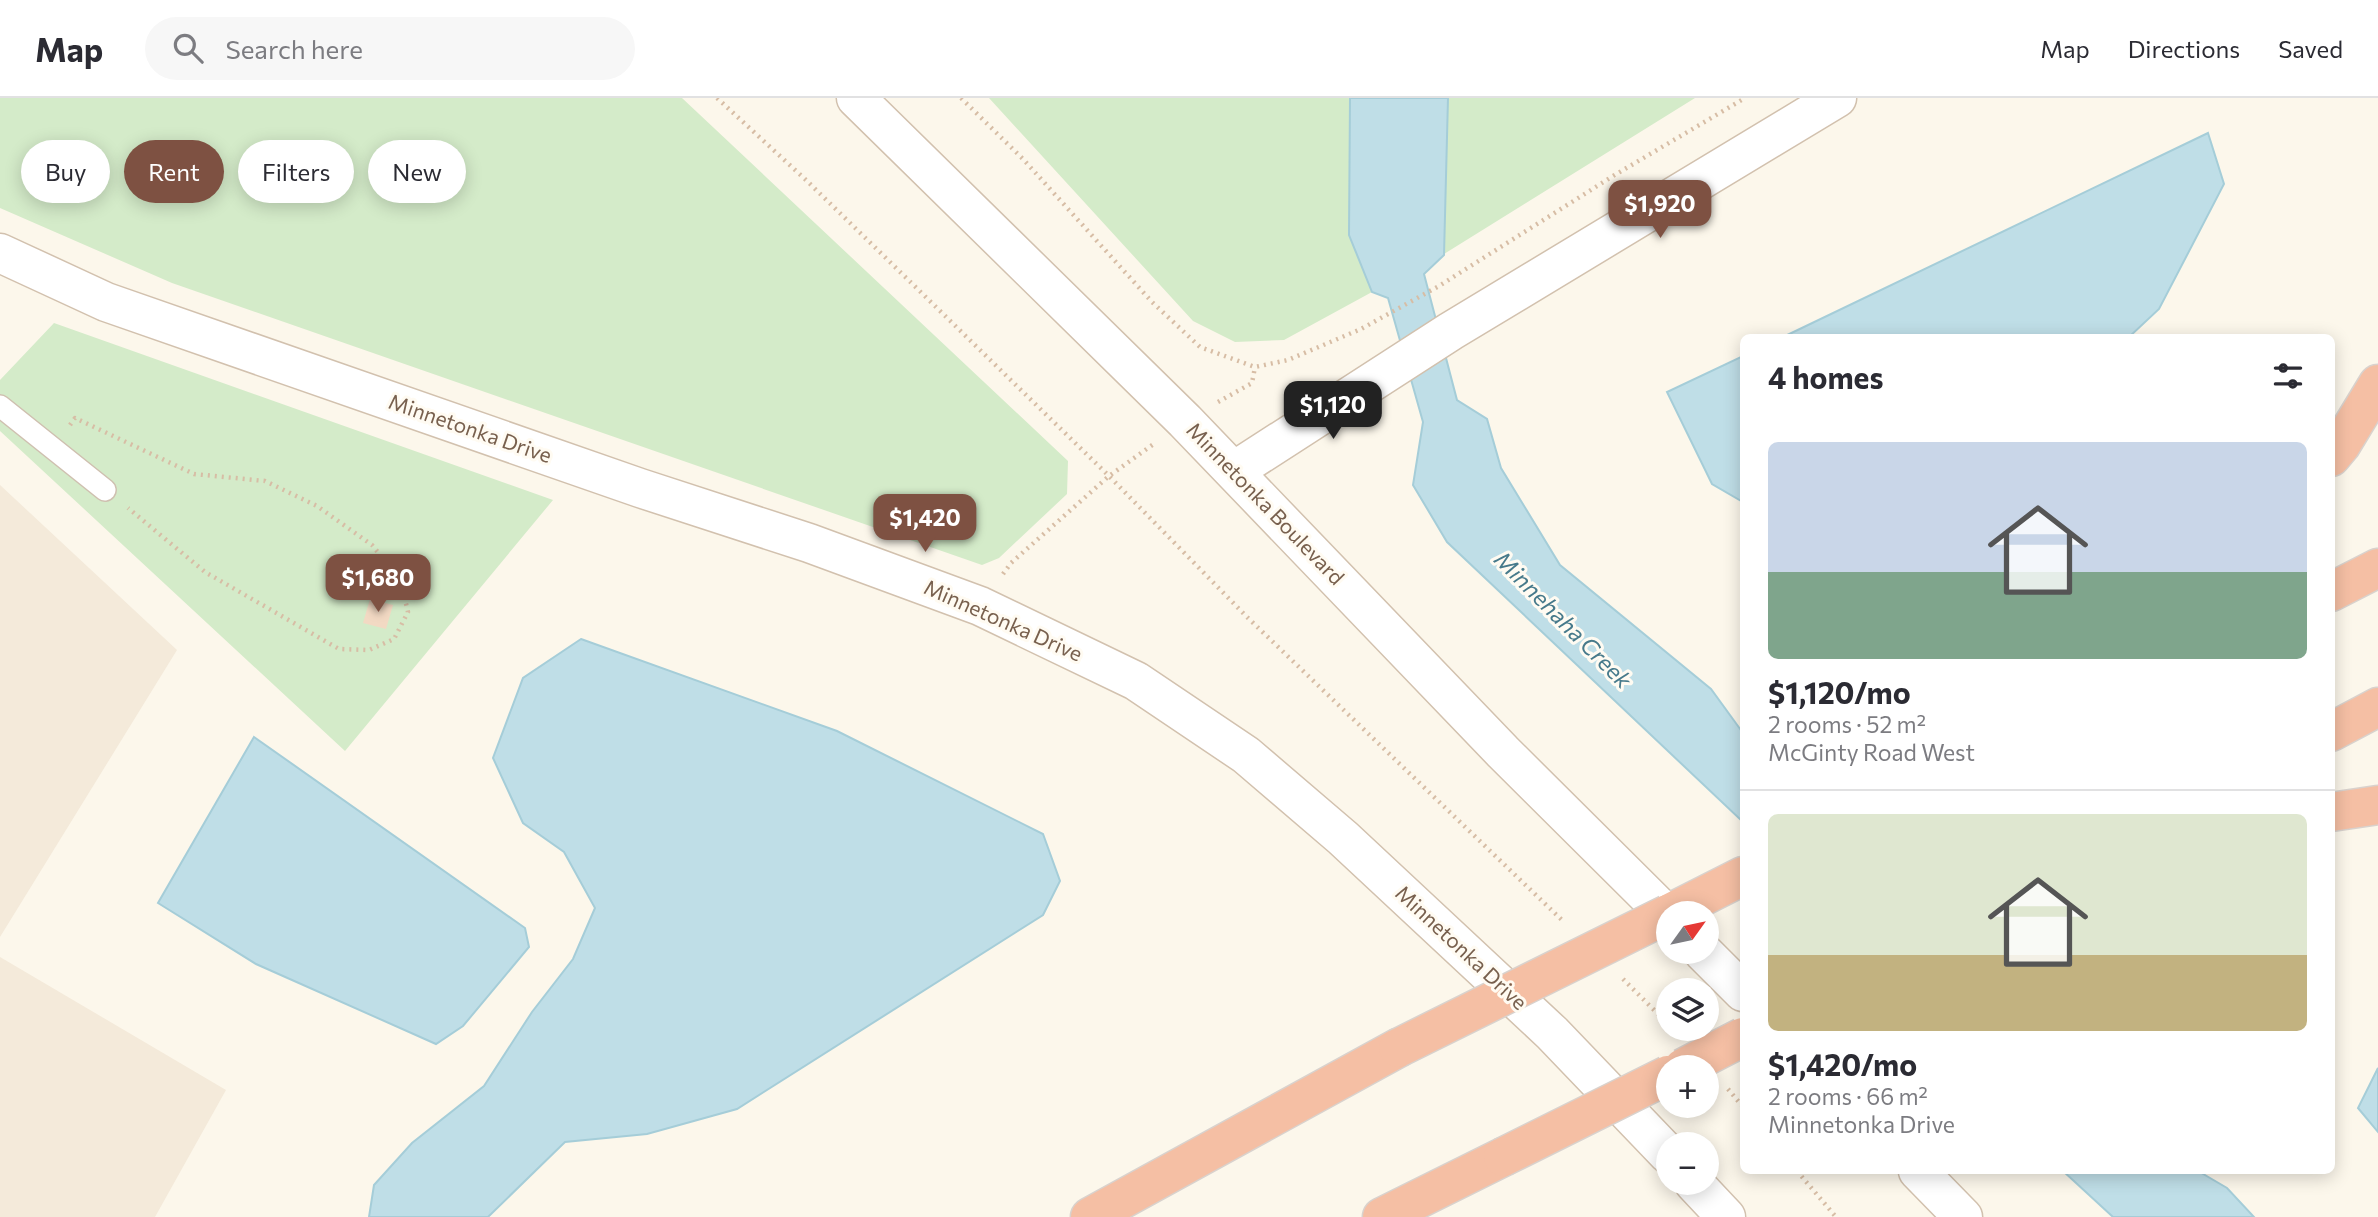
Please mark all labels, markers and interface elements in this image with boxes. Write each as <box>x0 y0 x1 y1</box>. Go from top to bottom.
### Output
search box <box>145 17 635 80</box>
text: Map <box>35 28 103 69</box>
icon: search <box>169 29 207 67</box>
text: Search here <box>225 33 363 64</box>
text: Map <box>2040 34 2090 63</box>
text: Directions <box>2128 34 2240 63</box>
text: Saved <box>2278 34 2343 63</box>
chip: Buy <box>21 140 110 203</box>
chip: Rent <box>124 140 224 203</box>
chip: Filters <box>238 140 354 203</box>
chip: New <box>368 140 466 203</box>
pin: $1,920 <box>1603 180 1717 240</box>
text: $1,920 <box>1624 189 1696 217</box>
icon: filters <box>2269 357 2307 395</box>
text: 4 homes <box>1768 358 1883 395</box>
pin: $1,120 <box>1276 382 1390 441</box>
street label: Minnetonka Drive <box>386 388 555 467</box>
text: $1,120 <box>1300 390 1366 418</box>
street label: Minnetonka Boulevard <box>1182 417 1350 589</box>
icon: home <box>1975 487 2101 613</box>
pin: $1,420 <box>868 494 982 554</box>
text: $1,420 <box>889 503 961 531</box>
water label: Minnehaha Creek <box>1489 545 1639 694</box>
pin: $1,680 <box>321 554 435 614</box>
text: $1,680 <box>342 563 414 591</box>
street label: Minnetonka Drive <box>921 574 1087 666</box>
text: $1,120/mo <box>1768 673 1911 710</box>
text: 2 rooms · 52 m² <box>1768 710 1926 738</box>
text: McGinty Road West <box>1768 738 1975 766</box>
icon: home <box>1975 859 2101 985</box>
street label: Minnetonka Drive <box>1391 880 1533 1014</box>
north arrow <box>1656 901 1718 964</box>
map controls <box>1656 901 1719 1195</box>
button: layers <box>1656 978 1719 1041</box>
text: $1,420/mo <box>1768 1045 1917 1082</box>
button: + <box>1656 1055 1719 1118</box>
text: 2 rooms · 66 m² <box>1768 1082 1928 1110</box>
text: Minnetonka Drive <box>1768 1110 1955 1138</box>
button: − <box>1656 1132 1719 1195</box>

